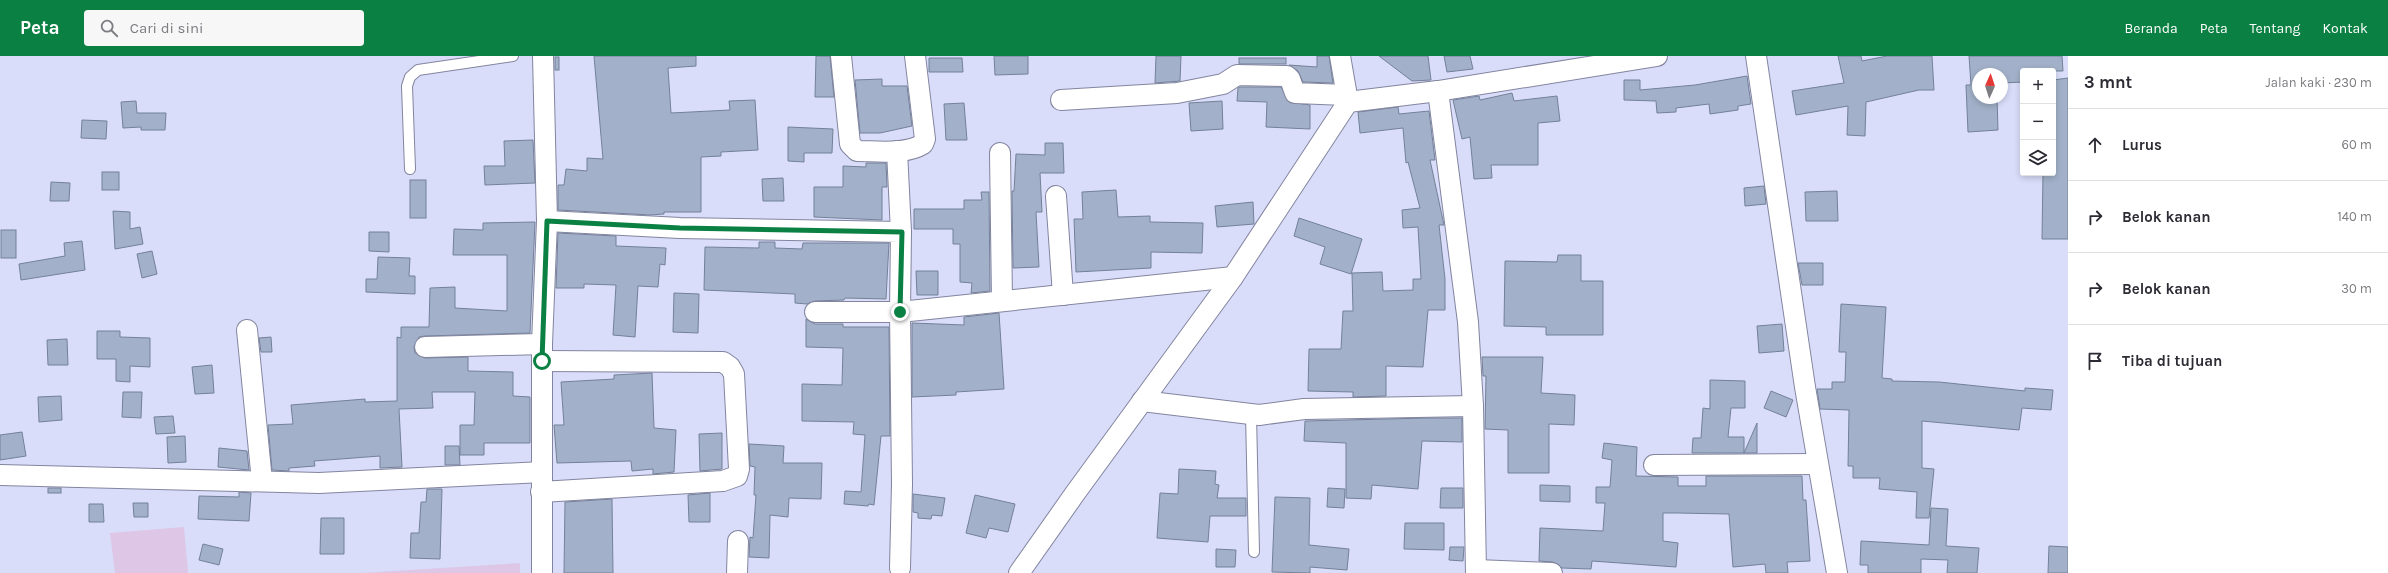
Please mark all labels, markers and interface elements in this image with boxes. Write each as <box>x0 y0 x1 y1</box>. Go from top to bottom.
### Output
search box <box>84 10 364 46</box>
text: Peta <box>20 17 60 39</box>
icon: search <box>98 17 120 39</box>
text: Cari di sini <box>130 19 203 37</box>
text: Beranda <box>2125 20 2178 37</box>
text: Peta <box>2200 20 2228 37</box>
text: Tentang <box>2250 20 2301 37</box>
text: Kontak <box>2323 20 2368 37</box>
north arrow <box>1972 68 2008 104</box>
map controls <box>2020 68 2056 176</box>
button: + <box>2020 68 2056 104</box>
text: 3 mnt <box>2084 72 2132 92</box>
text: Jalan kaki · 230 m <box>2266 75 2372 90</box>
button: − <box>2020 104 2056 140</box>
icon: ahead <box>2084 134 2106 156</box>
text: Lurus <box>2122 136 2162 154</box>
text: 60 m <box>2342 137 2372 152</box>
button: layers <box>2020 140 2056 176</box>
icon: right <box>2084 206 2106 228</box>
text: Belok kanan <box>2122 208 2211 226</box>
text: 140 m <box>2337 209 2372 224</box>
icon: right <box>2084 278 2106 300</box>
text: Belok kanan <box>2122 280 2211 298</box>
text: 30 m <box>2341 281 2372 296</box>
route end <box>891 303 909 321</box>
icon: arrive <box>2084 350 2106 372</box>
route start <box>533 352 551 370</box>
text: Tiba di tujuan <box>2122 352 2222 370</box>

